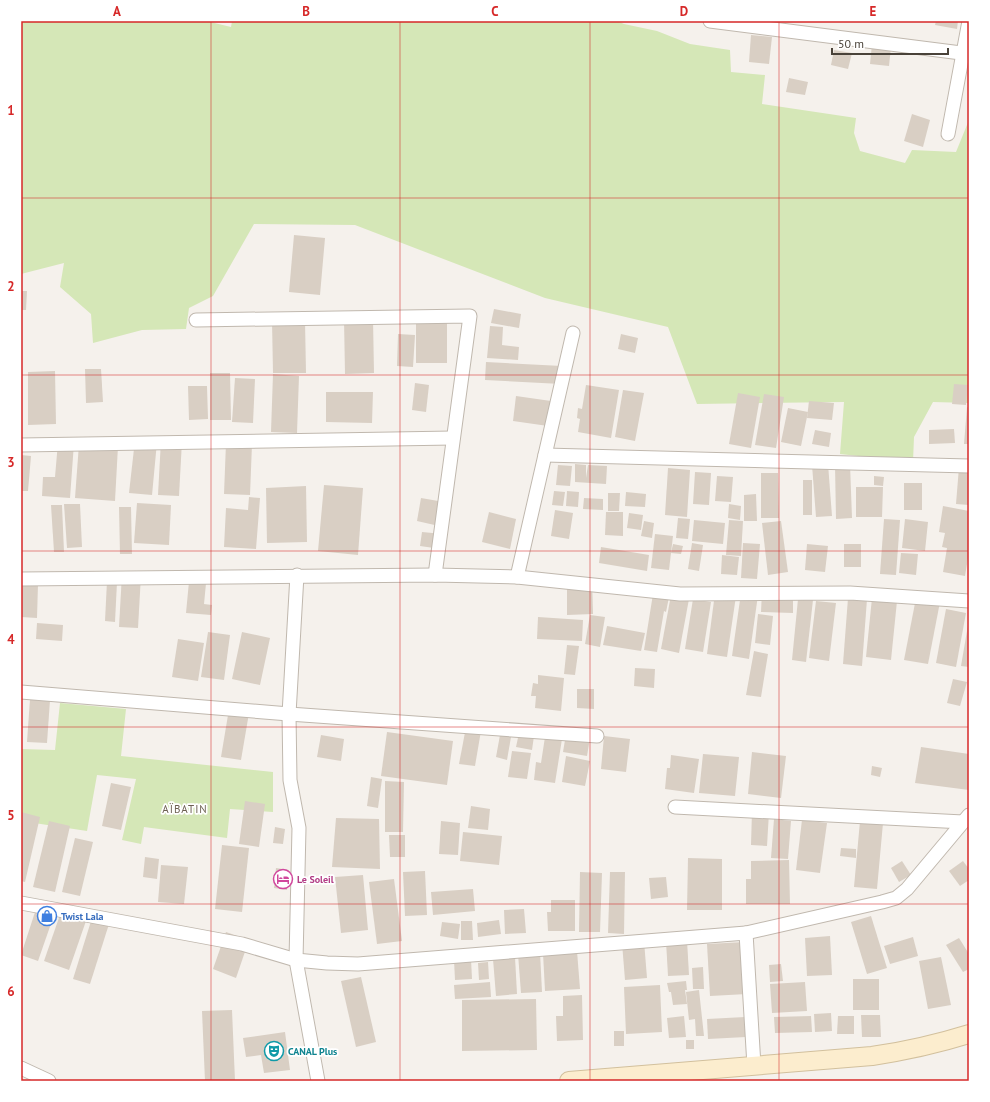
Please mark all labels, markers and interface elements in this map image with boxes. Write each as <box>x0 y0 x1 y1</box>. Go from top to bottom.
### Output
text: A <box>113 3 121 20</box>
text: B <box>302 3 310 20</box>
text: C <box>491 3 499 20</box>
text: D <box>680 3 688 20</box>
text: E <box>870 3 877 20</box>
scale bar <box>832 30 948 56</box>
text: 50 m <box>838 36 864 51</box>
text: 1 <box>7 102 15 119</box>
text: 2 <box>7 278 15 295</box>
text: 3 <box>7 454 15 471</box>
text: 4 <box>7 631 15 648</box>
district label: AÏBATIN <box>162 802 208 816</box>
text: 5 <box>7 807 15 824</box>
hotel icon: Le Soleil <box>272 868 294 890</box>
place label: Le Soleil <box>297 873 334 886</box>
shop icon: Twist Lala <box>36 905 58 927</box>
place label: Twist Lala <box>61 910 104 923</box>
text: 6 <box>7 983 15 1000</box>
theatre icon: CANAL Plus <box>263 1040 285 1062</box>
place label: CANAL Plus <box>288 1045 337 1058</box>

